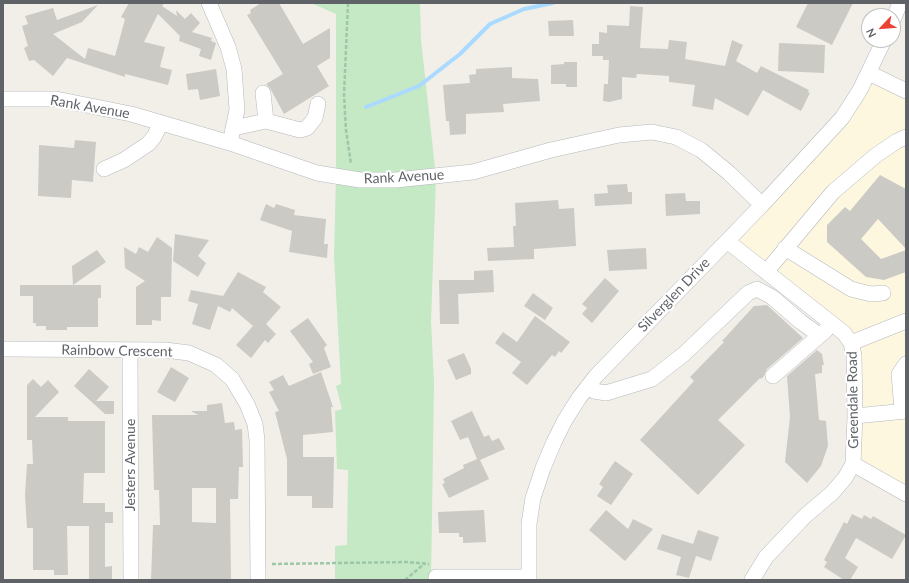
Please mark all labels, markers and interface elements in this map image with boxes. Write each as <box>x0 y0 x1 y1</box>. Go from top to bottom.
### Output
north arrow <box>861 8 901 48</box>
text: N <box>863 26 878 40</box>
street label: Rank Avenue <box>49 92 131 122</box>
street label: Rank Avenue <box>363 167 445 187</box>
street label: Silverglen Drive <box>635 255 713 335</box>
street label: Rainbow Crescent <box>61 342 173 360</box>
street label: Greendale Road <box>844 351 862 449</box>
street label: Jesters Avenue <box>122 419 138 511</box>

